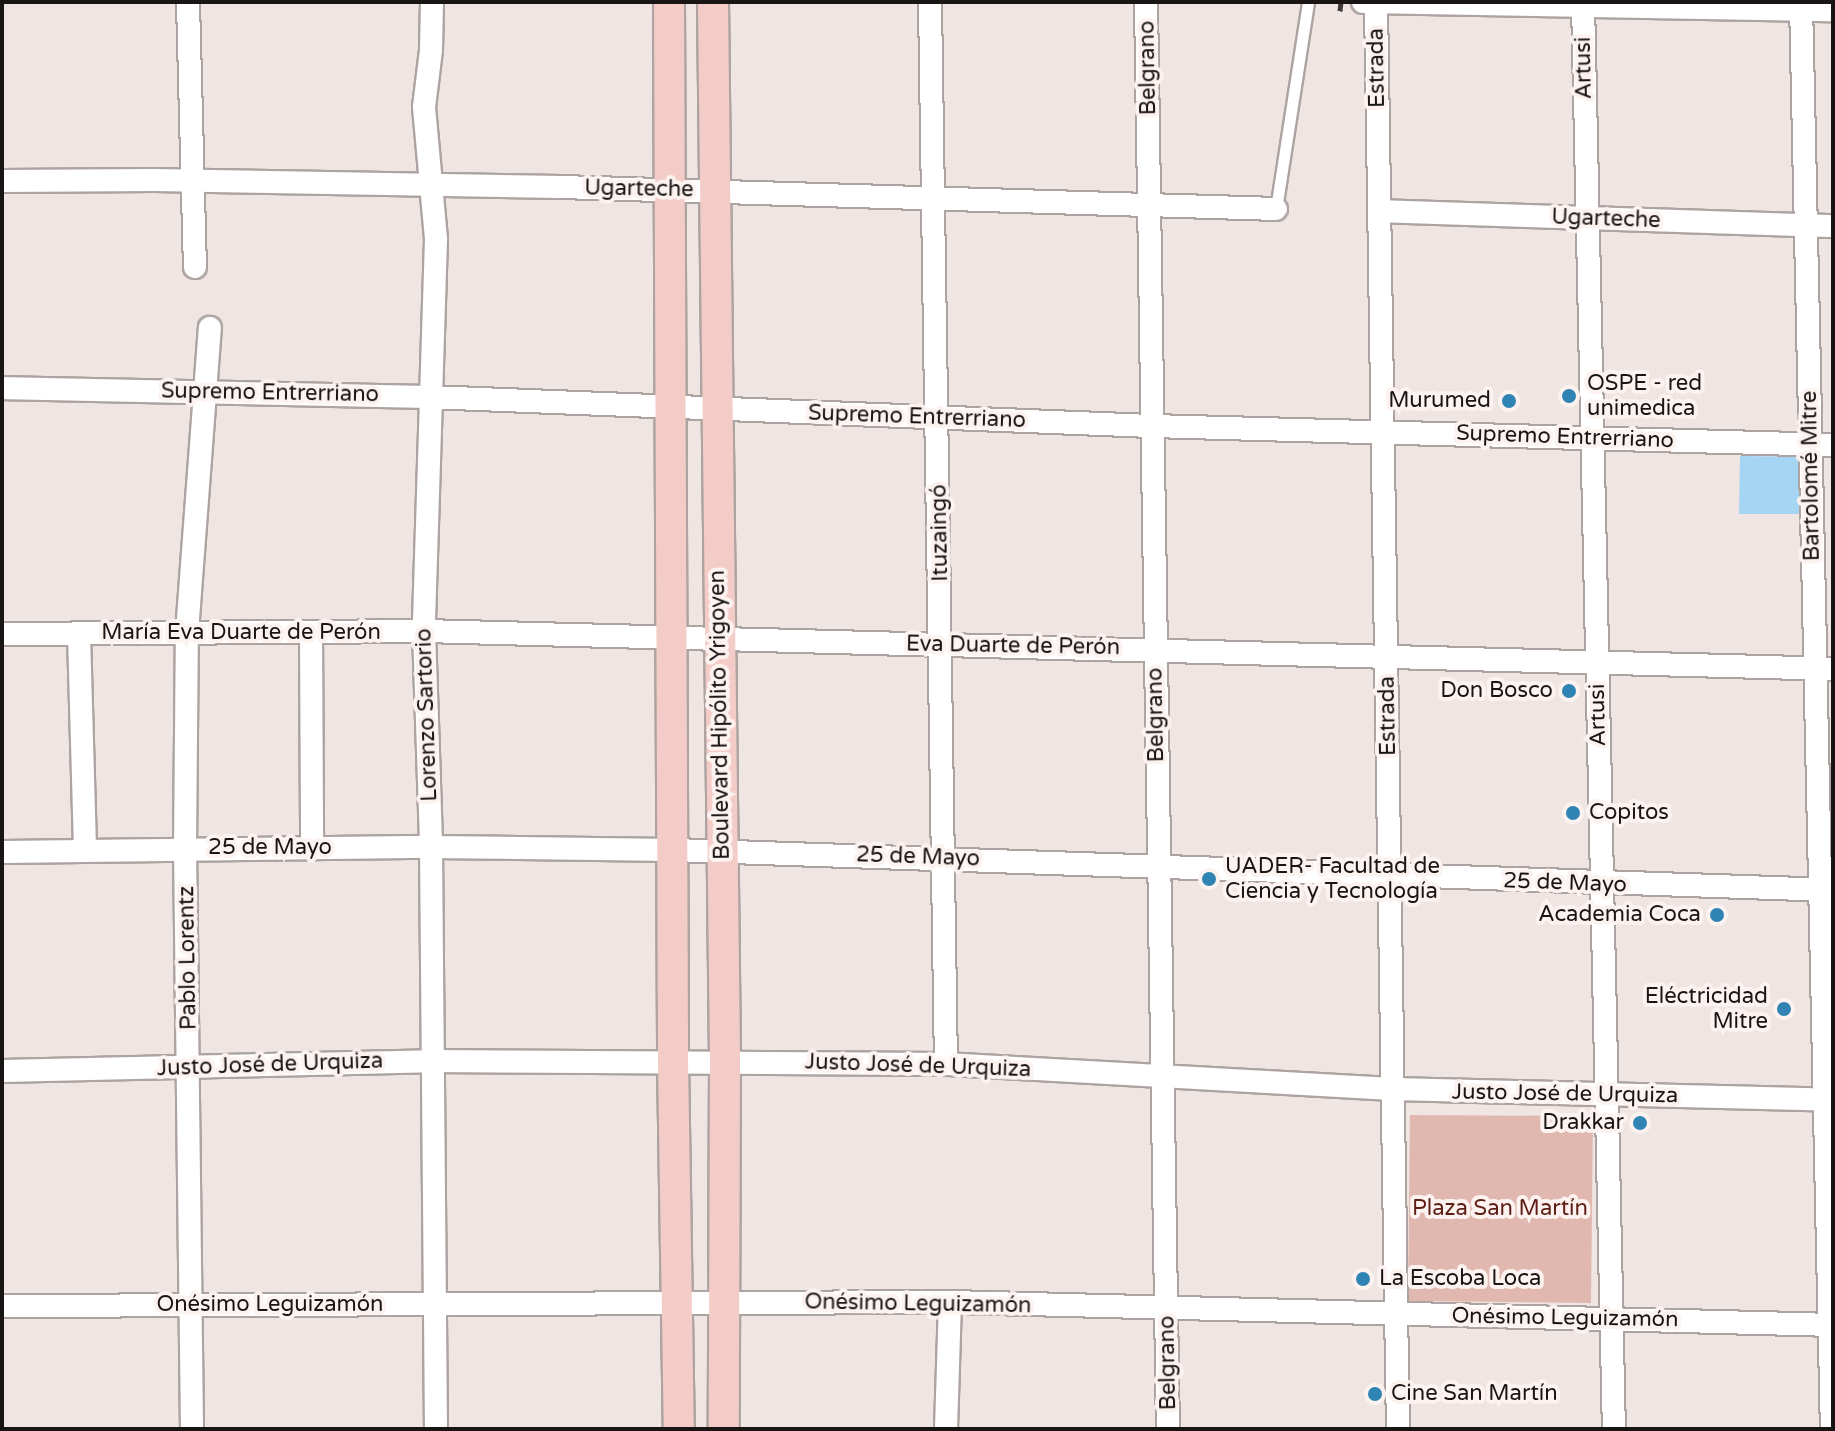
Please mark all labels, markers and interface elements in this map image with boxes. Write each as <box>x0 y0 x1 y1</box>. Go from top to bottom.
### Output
street label: Belgrano <box>1134 21 1162 115</box>
street label: Estrada <box>1363 28 1391 108</box>
street label: Artusi <box>1570 37 1598 99</box>
street label: Ugarteche <box>584 175 694 203</box>
street label: Ugarteche <box>1551 204 1661 234</box>
place label: OSPE - red unimedica <box>1587 370 1702 422</box>
street label: Supremo Entrerriano <box>161 378 379 408</box>
marker: OSPE - red unimedica <box>1558 385 1580 407</box>
place label: Murumed <box>1388 388 1491 414</box>
marker: Murumed <box>1498 390 1520 412</box>
street label: Bartolomé Mitre <box>1796 391 1826 561</box>
street label: Supremo Entrerriano <box>808 400 1026 434</box>
street label: Supremo Entrerriano <box>1456 420 1674 454</box>
street label: Ituzaingó <box>926 484 954 582</box>
street label: Boulevard Hipólito Yrigoyen <box>704 570 736 860</box>
street label: María Eva Duarte de Perón <box>101 620 381 646</box>
street label: Lorenzo Sartorio <box>411 628 443 802</box>
street label: Eva Duarte de Perón <box>906 631 1120 661</box>
street label: Belgrano <box>1142 668 1170 762</box>
street label: Estrada <box>1374 676 1402 756</box>
place label: Don Bosco <box>1440 678 1553 704</box>
marker: Don Bosco <box>1560 682 1578 700</box>
street label: Artusi <box>1584 684 1612 746</box>
place label: Copitos <box>1589 800 1669 826</box>
marker: Copitos <box>1564 804 1582 822</box>
street label: 25 de Mayo <box>208 835 332 861</box>
street label: 25 de Mayo <box>856 842 980 872</box>
place label: UADER- Facultad de Ciencia y Tecnología <box>1225 853 1440 904</box>
street label: 25 de Mayo <box>1503 868 1627 898</box>
marker: UADER- Facultad de Ciencia y Tecnología <box>1200 870 1218 888</box>
street label: Pablo Lorentz <box>174 886 202 1030</box>
place label: Academia Coca <box>1538 902 1701 928</box>
marker: Academia Coca <box>1708 906 1726 924</box>
place label: Eléctricidad Mitre <box>1645 983 1768 1034</box>
marker: Eléctricidad Mitre <box>1775 1000 1793 1018</box>
street label: Justo José de Urquiza <box>156 1048 384 1082</box>
street label: Justo José de Urquiza <box>804 1049 1032 1083</box>
street label: Justo José de Urquiza <box>1452 1079 1678 1109</box>
place label: Drakkar <box>1542 1110 1624 1136</box>
marker: Drakkar <box>1631 1114 1649 1132</box>
park label: Plaza San Martín <box>1412 1196 1588 1222</box>
place label: La Escoba Loca <box>1379 1266 1541 1292</box>
marker: La Escoba Loca <box>1354 1270 1372 1288</box>
street label: Onésimo Leguizamón <box>804 1289 1032 1319</box>
street label: Onésimo Leguizamón <box>156 1292 384 1318</box>
street label: Onésimo Leguizamón <box>1451 1303 1679 1333</box>
street label: Belgrano <box>1154 1316 1182 1410</box>
place label: Cine San Martín <box>1391 1381 1558 1407</box>
marker: Cine San Martín <box>1366 1385 1384 1403</box>

